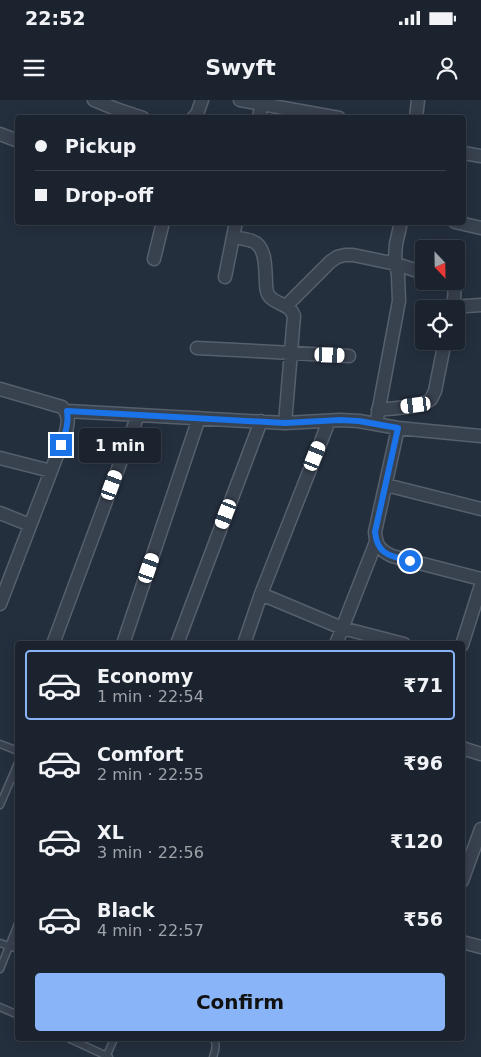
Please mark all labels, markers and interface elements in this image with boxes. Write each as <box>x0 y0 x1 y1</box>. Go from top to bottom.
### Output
text: 22:52 <box>25 7 85 29</box>
icon: menu <box>20 54 48 82</box>
icon: person <box>433 54 461 82</box>
text: Swyft <box>205 55 276 80</box>
text: Pickup <box>65 135 136 157</box>
text: Drop-off <box>65 184 153 206</box>
north arrow <box>415 240 465 290</box>
map controls <box>415 240 465 350</box>
button: locate <box>415 300 465 350</box>
car <box>314 347 345 363</box>
car <box>400 396 431 414</box>
callout: 1 min <box>78 428 161 462</box>
route end <box>50 434 72 456</box>
text: 1 min <box>95 436 145 455</box>
car <box>302 439 327 473</box>
car <box>99 468 124 502</box>
car <box>213 497 238 531</box>
route start <box>399 550 421 572</box>
car <box>137 551 160 585</box>
icon: car <box>37 663 82 708</box>
text: Economy <box>97 665 193 687</box>
text: ₹71 <box>403 674 443 696</box>
text: 1 min · 22:54 <box>97 687 204 706</box>
icon: car <box>37 741 82 786</box>
text: Comfort <box>97 743 184 765</box>
text: ₹96 <box>403 752 443 774</box>
text: 2 min · 22:55 <box>97 765 204 784</box>
icon: car <box>37 819 82 864</box>
text: XL <box>97 821 124 843</box>
text: ₹120 <box>390 830 443 852</box>
text: 3 min · 22:56 <box>97 843 204 862</box>
icon: car <box>37 897 82 942</box>
text: Black <box>97 899 155 921</box>
text: ₹56 <box>403 908 443 930</box>
text: 4 min · 22:57 <box>97 921 204 940</box>
button: Confirm <box>35 973 445 1031</box>

